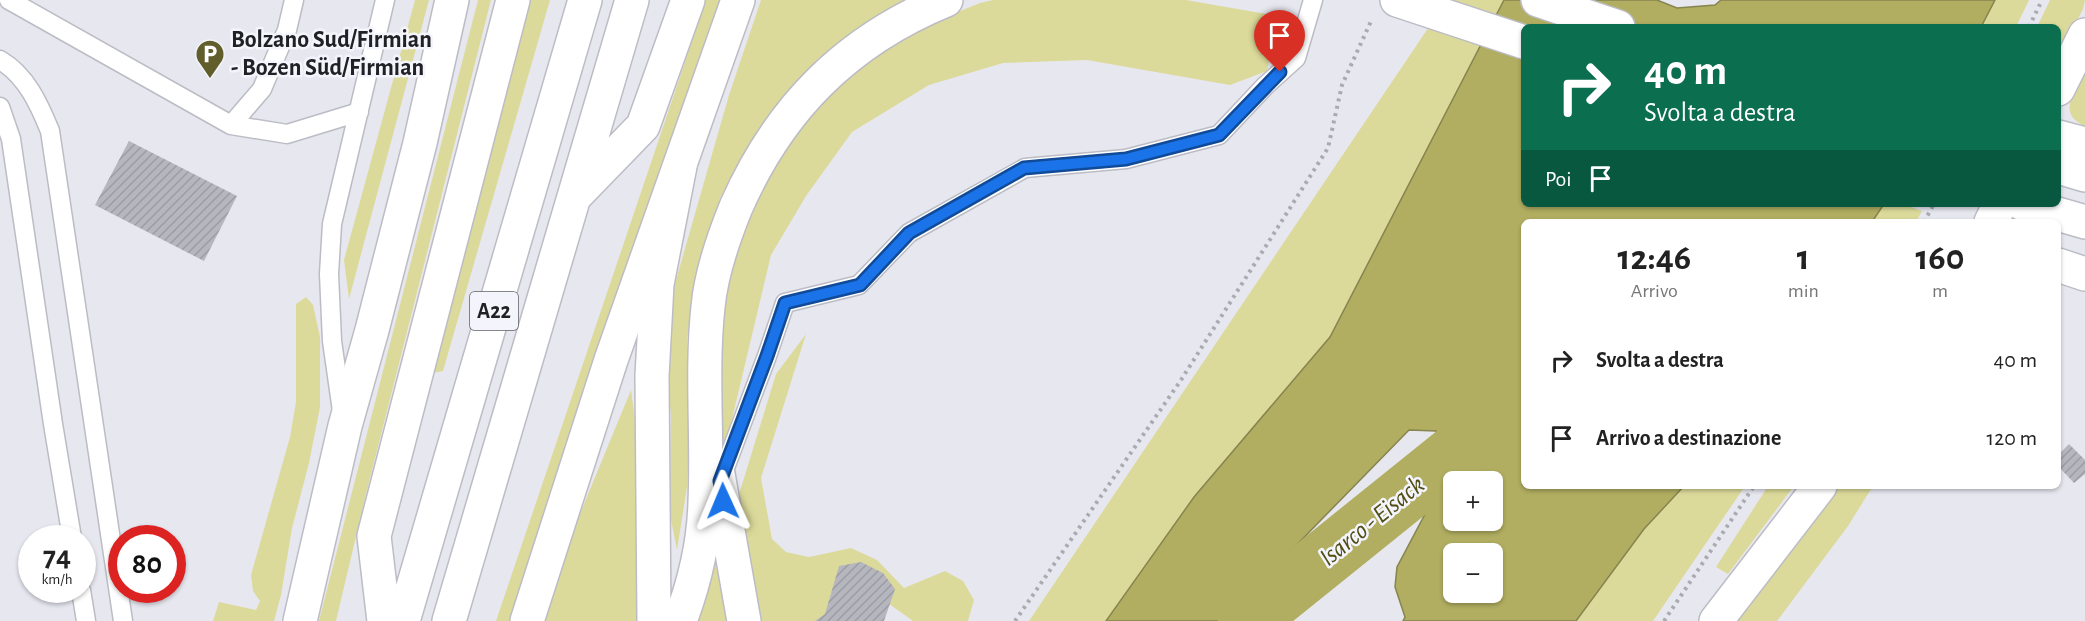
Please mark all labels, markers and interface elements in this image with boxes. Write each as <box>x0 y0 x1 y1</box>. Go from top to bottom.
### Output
pin <box>1254 10 1305 72</box>
icon: arrive <box>1263 19 1296 52</box>
place label: Bolzano Sud/Firmian - Bozen Süd/Firmian <box>231 28 432 80</box>
parking icon: Bolzano Sud/Firmian - Bozen Süd/Firmian <box>194 38 226 80</box>
icon: right <box>1545 48 1623 126</box>
text: 40 m <box>1644 50 1727 92</box>
text: Svolta a destra <box>1644 99 1796 126</box>
icon: arrive <box>1584 162 1617 195</box>
text: Poi <box>1545 168 1572 190</box>
text: 12:46 <box>1618 240 1691 276</box>
text: 1 <box>1797 240 1810 276</box>
text: 160 <box>1915 240 1964 276</box>
text: Arrivo <box>1631 281 1678 301</box>
text: min <box>1788 281 1819 301</box>
text: m <box>1932 281 1948 301</box>
road number: A22 <box>470 292 518 330</box>
icon: right <box>1545 344 1578 377</box>
text: Svolta a destra <box>1596 349 1724 371</box>
text: 40 m <box>1994 349 2037 371</box>
icon: arrive <box>1545 422 1578 455</box>
text: Arrivo a destinazione <box>1596 427 1781 449</box>
text: 120 m <box>1987 427 2037 449</box>
position arrow <box>691 469 755 533</box>
water label: Isarco - Eisack <box>1315 471 1429 571</box>
map controls <box>1443 471 1503 603</box>
button: + <box>1443 471 1503 531</box>
speed limit sign: 80 <box>108 525 186 603</box>
text: 74 <box>43 542 71 572</box>
button: − <box>1443 543 1503 603</box>
text: km/h <box>42 572 72 587</box>

